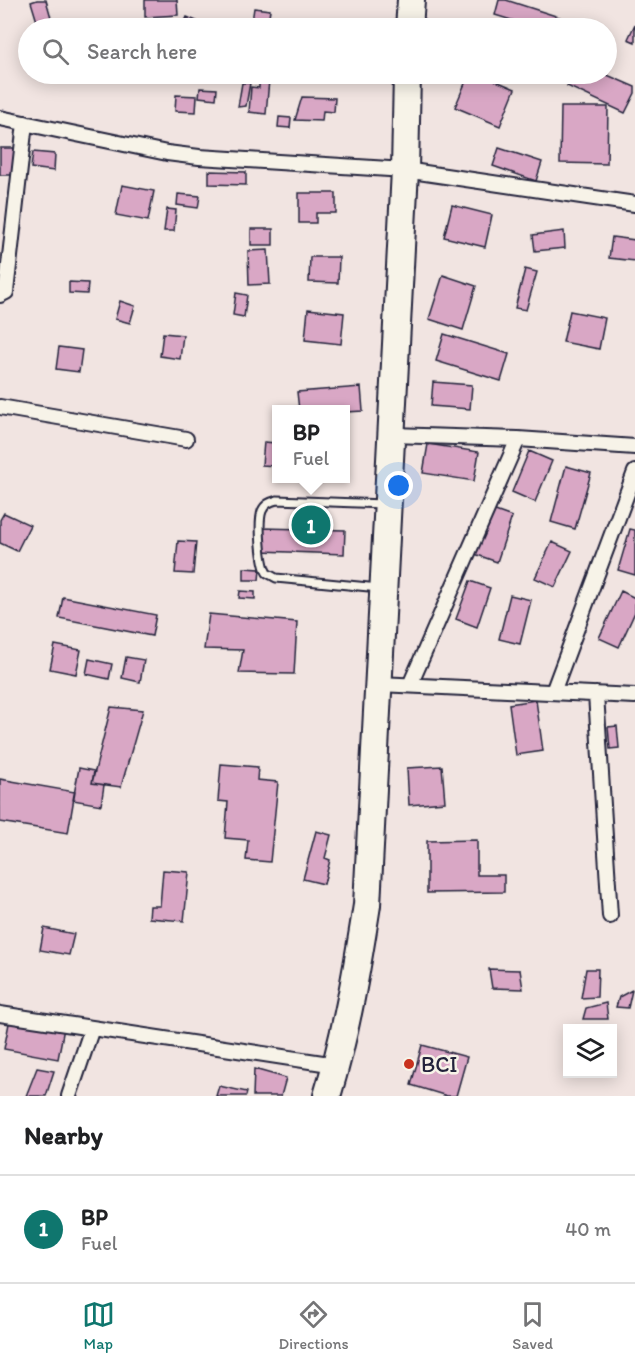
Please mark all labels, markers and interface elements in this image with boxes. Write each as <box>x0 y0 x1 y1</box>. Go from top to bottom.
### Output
search box <box>18 18 617 84</box>
icon: search <box>39 35 72 68</box>
text: Search here <box>87 38 197 65</box>
popup <box>272 405 350 483</box>
text: BP <box>293 419 320 446</box>
text: Fuel <box>293 446 329 470</box>
your location <box>384 471 413 500</box>
pin: 1 <box>292 502 330 548</box>
map controls <box>563 1024 617 1078</box>
button: layers <box>563 1024 617 1078</box>
place label: BCI <box>421 1051 458 1078</box>
marker: BCI <box>402 1057 416 1071</box>
text: Nearby <box>24 1119 103 1151</box>
text: BP <box>81 1204 108 1231</box>
text: 1 <box>39 1217 48 1241</box>
text: 40 m <box>565 1217 611 1241</box>
text: Fuel <box>81 1231 117 1255</box>
tab: Map <box>82 1298 115 1353</box>
tab: Directions <box>278 1298 349 1353</box>
tab: Saved <box>512 1298 553 1353</box>

